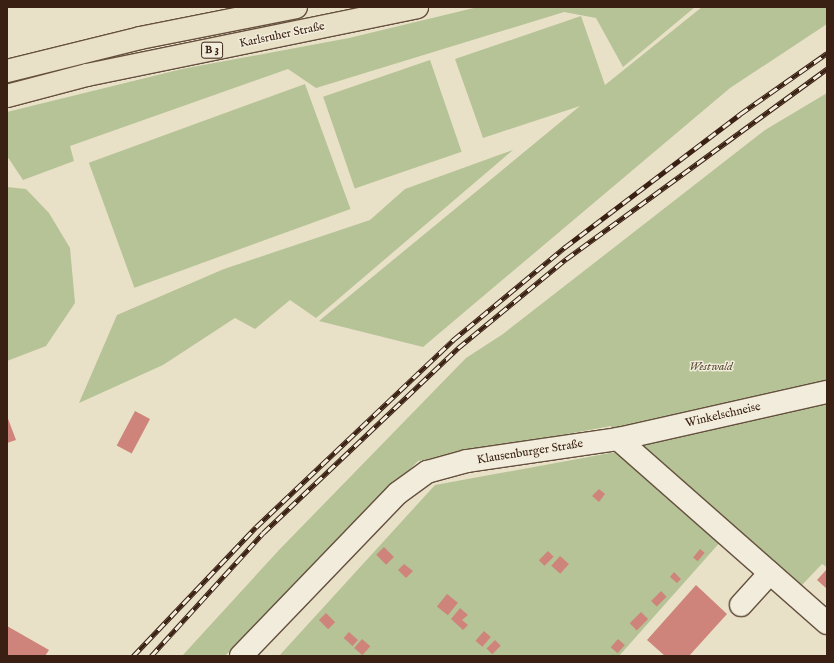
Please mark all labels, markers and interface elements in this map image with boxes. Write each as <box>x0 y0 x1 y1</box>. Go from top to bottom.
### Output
street label: Karlsruher Straße <box>238 19 326 51</box>
road number: B 3 <box>201 41 223 59</box>
park label: Westwald <box>689 360 733 374</box>
street label: Winkelschneise <box>684 399 762 431</box>
street label: Klausenburger Straße <box>476 437 584 467</box>

